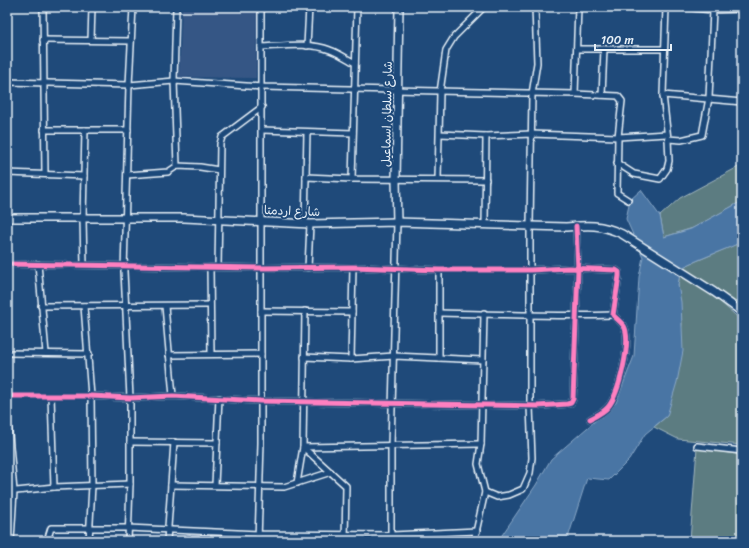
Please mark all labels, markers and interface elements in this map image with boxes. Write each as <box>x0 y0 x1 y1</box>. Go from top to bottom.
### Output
scale bar <box>595 26 671 52</box>
text: 100 m <box>601 29 634 51</box>
street label: شارع سلطان اسماعيل <box>375 61 399 167</box>
street label: شارع اردمتا <box>263 199 321 223</box>

